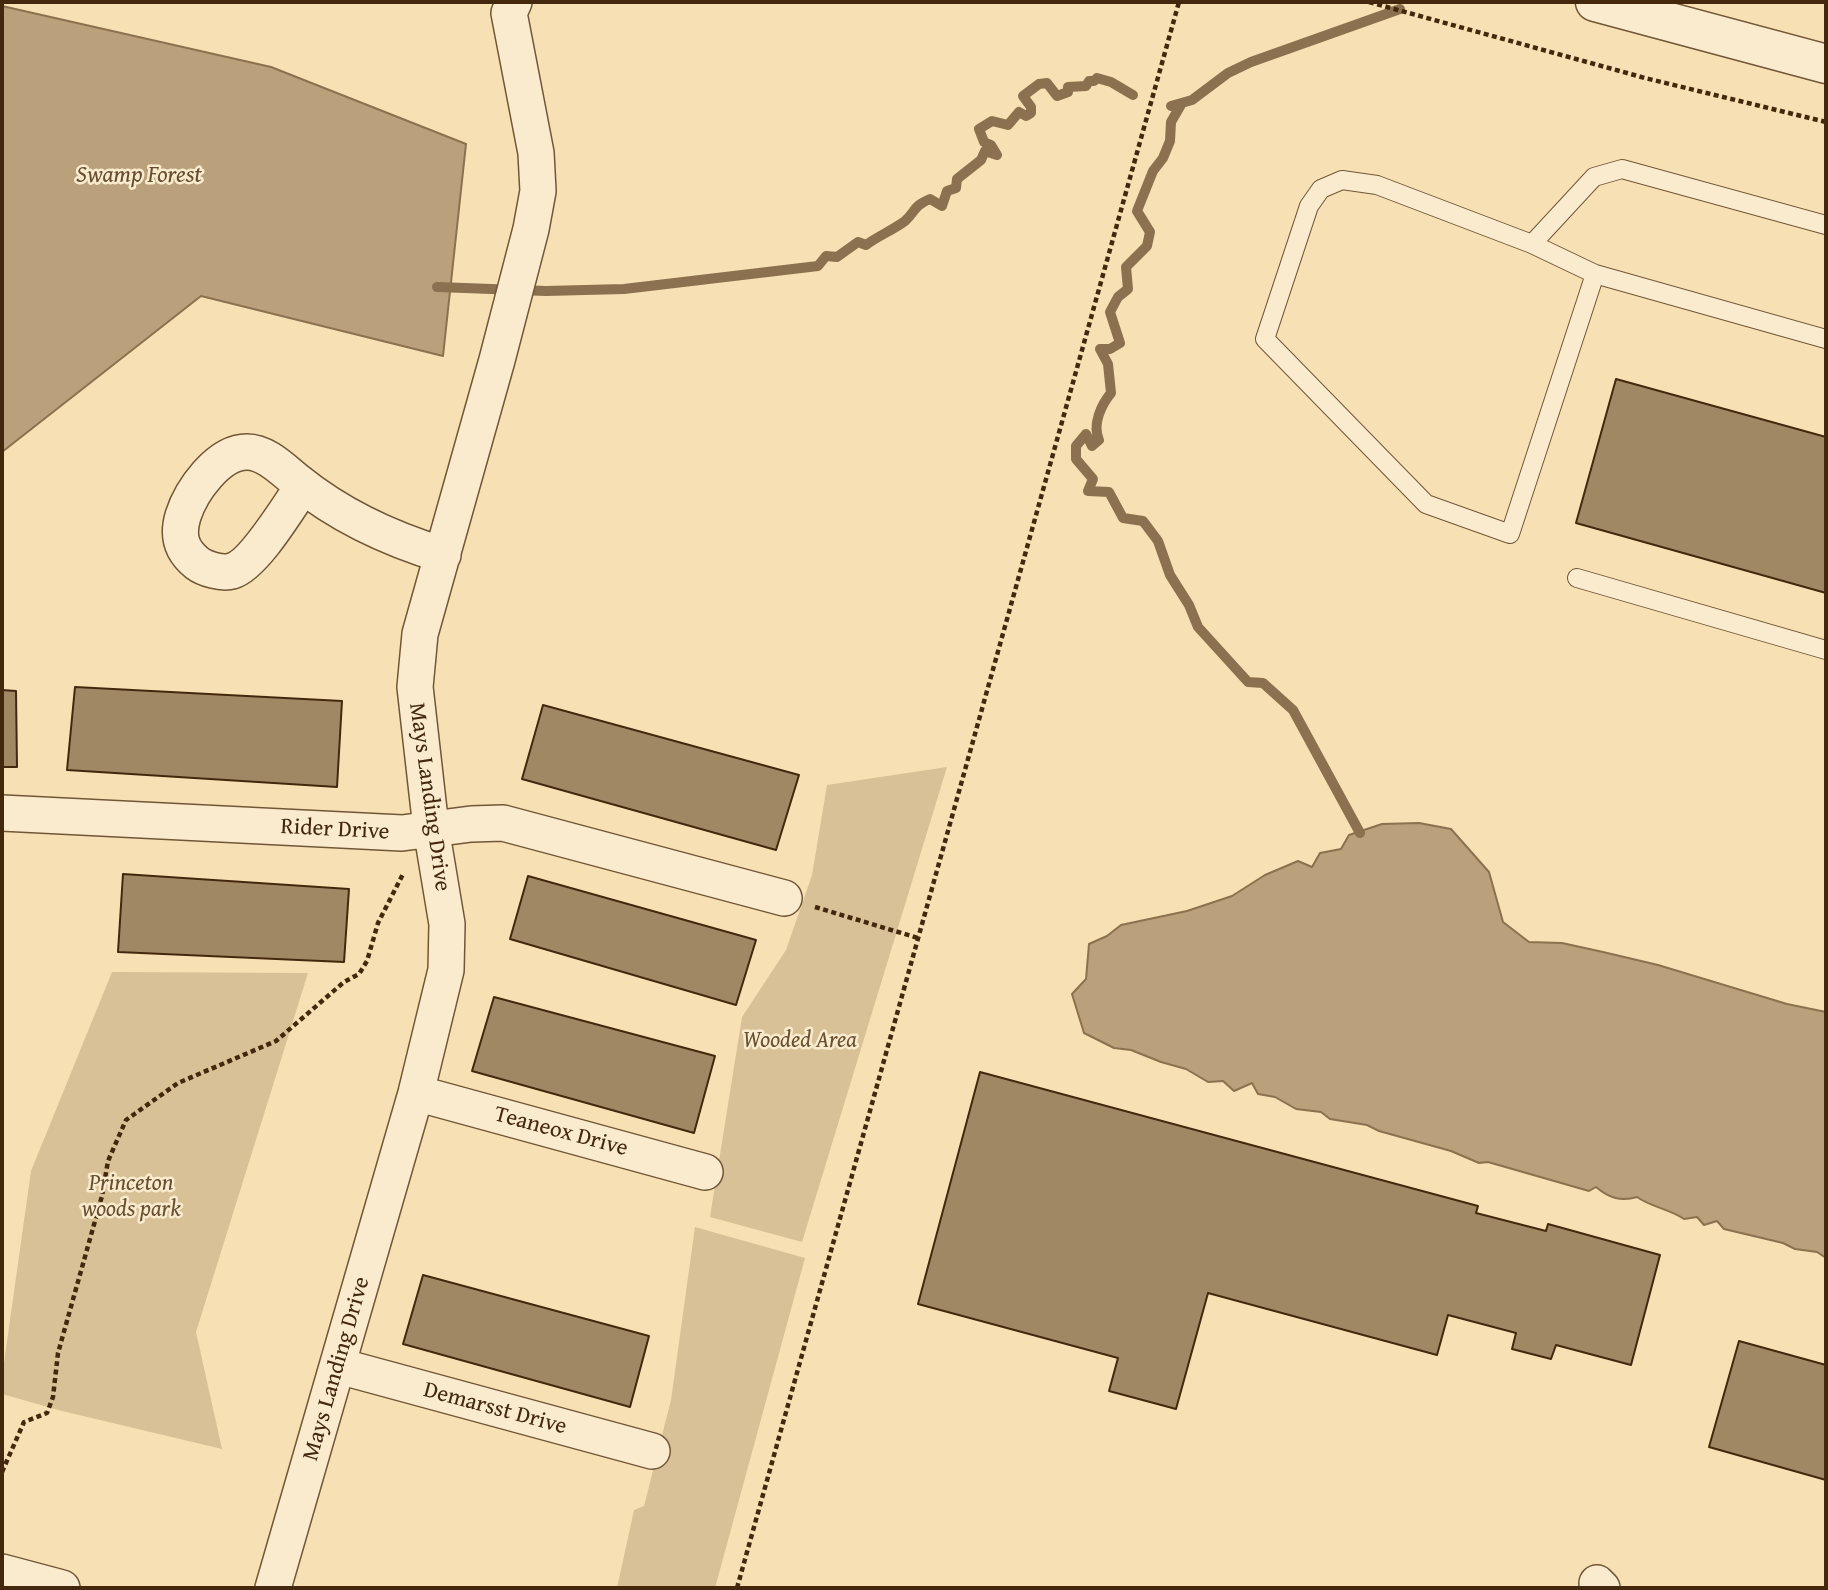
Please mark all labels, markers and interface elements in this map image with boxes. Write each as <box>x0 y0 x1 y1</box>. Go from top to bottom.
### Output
water label: Swamp Forest <box>76 162 202 190</box>
street label: Mays Landing Drive <box>402 701 456 893</box>
street label: Rider Drive <box>280 813 390 847</box>
park label: Wooded Area <box>743 1027 857 1055</box>
street label: Teaneox Drive <box>491 1101 631 1163</box>
park label: Princeton woods park <box>81 1170 181 1224</box>
street label: Mays Landing Drive <box>298 1274 376 1464</box>
street label: Demarsst Drive <box>420 1377 570 1441</box>

